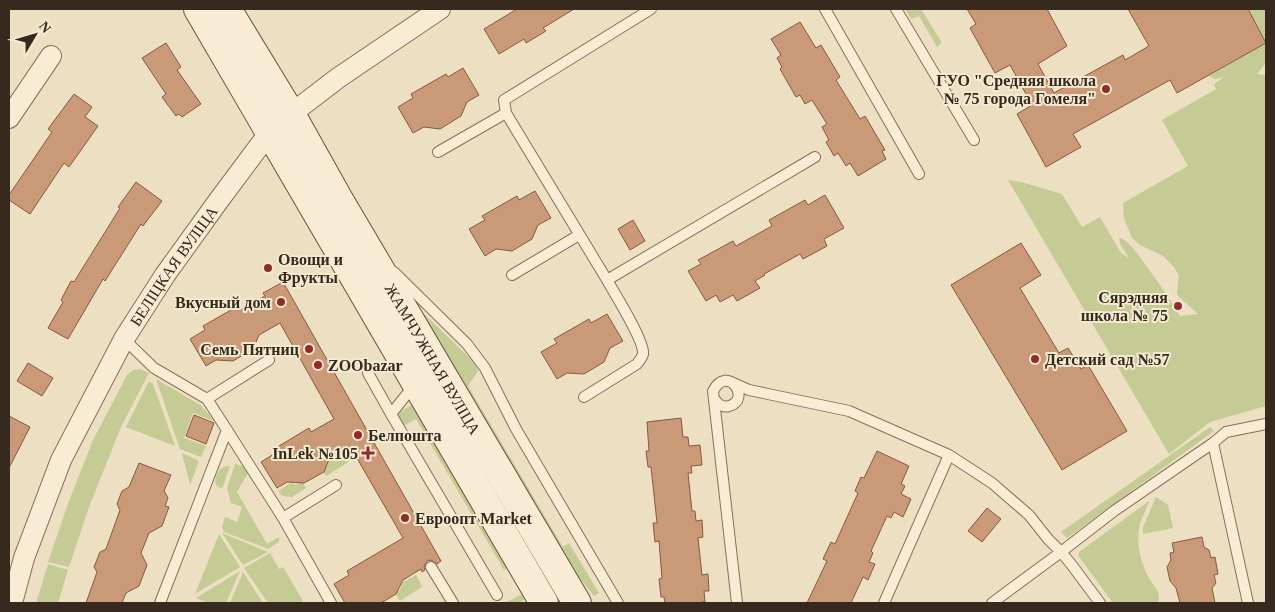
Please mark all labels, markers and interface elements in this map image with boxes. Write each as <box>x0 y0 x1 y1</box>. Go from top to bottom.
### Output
north arrow <box>10 10 60 60</box>
text: N <box>36 19 54 36</box>
place label: ГУО "Средняя школа № 75 города Гомеля" <box>936 72 1096 108</box>
marker: ГУО "Средняя школа № 75 города Гомеля" <box>1100 83 1112 95</box>
street label: БЕЛІЦКАЯ ВУЛІЦА <box>127 203 221 329</box>
place label: Овощи и Фрукты <box>278 251 343 287</box>
marker: Овощи и Фрукты <box>262 262 274 274</box>
street label: ЖАМЧУЖНАЯ ВУЛІЦА <box>381 281 484 438</box>
place label: Сярэдняя школа № 75 <box>1081 289 1168 324</box>
place label: Вкусный дом <box>175 294 271 312</box>
marker: Вкусный дом <box>275 296 287 308</box>
marker: Сярэдняя школа № 75 <box>1172 300 1184 312</box>
place label: Семь Пятниц <box>200 341 299 358</box>
marker: Семь Пятниц <box>303 343 315 355</box>
place label: Детский сад №57 <box>1045 351 1170 369</box>
marker: Детский сад №57 <box>1029 353 1041 365</box>
place label: ZOObazar <box>328 357 403 374</box>
marker: ZOObazar <box>312 359 324 371</box>
place label: Белпошта <box>368 427 441 444</box>
marker: Белпошта <box>352 429 364 441</box>
place label: InLek №105 <box>272 445 358 462</box>
marker: InLek №105 <box>362 447 374 459</box>
place label: Евроопт Market <box>415 510 532 528</box>
marker: Евроопт Market <box>399 512 411 524</box>

